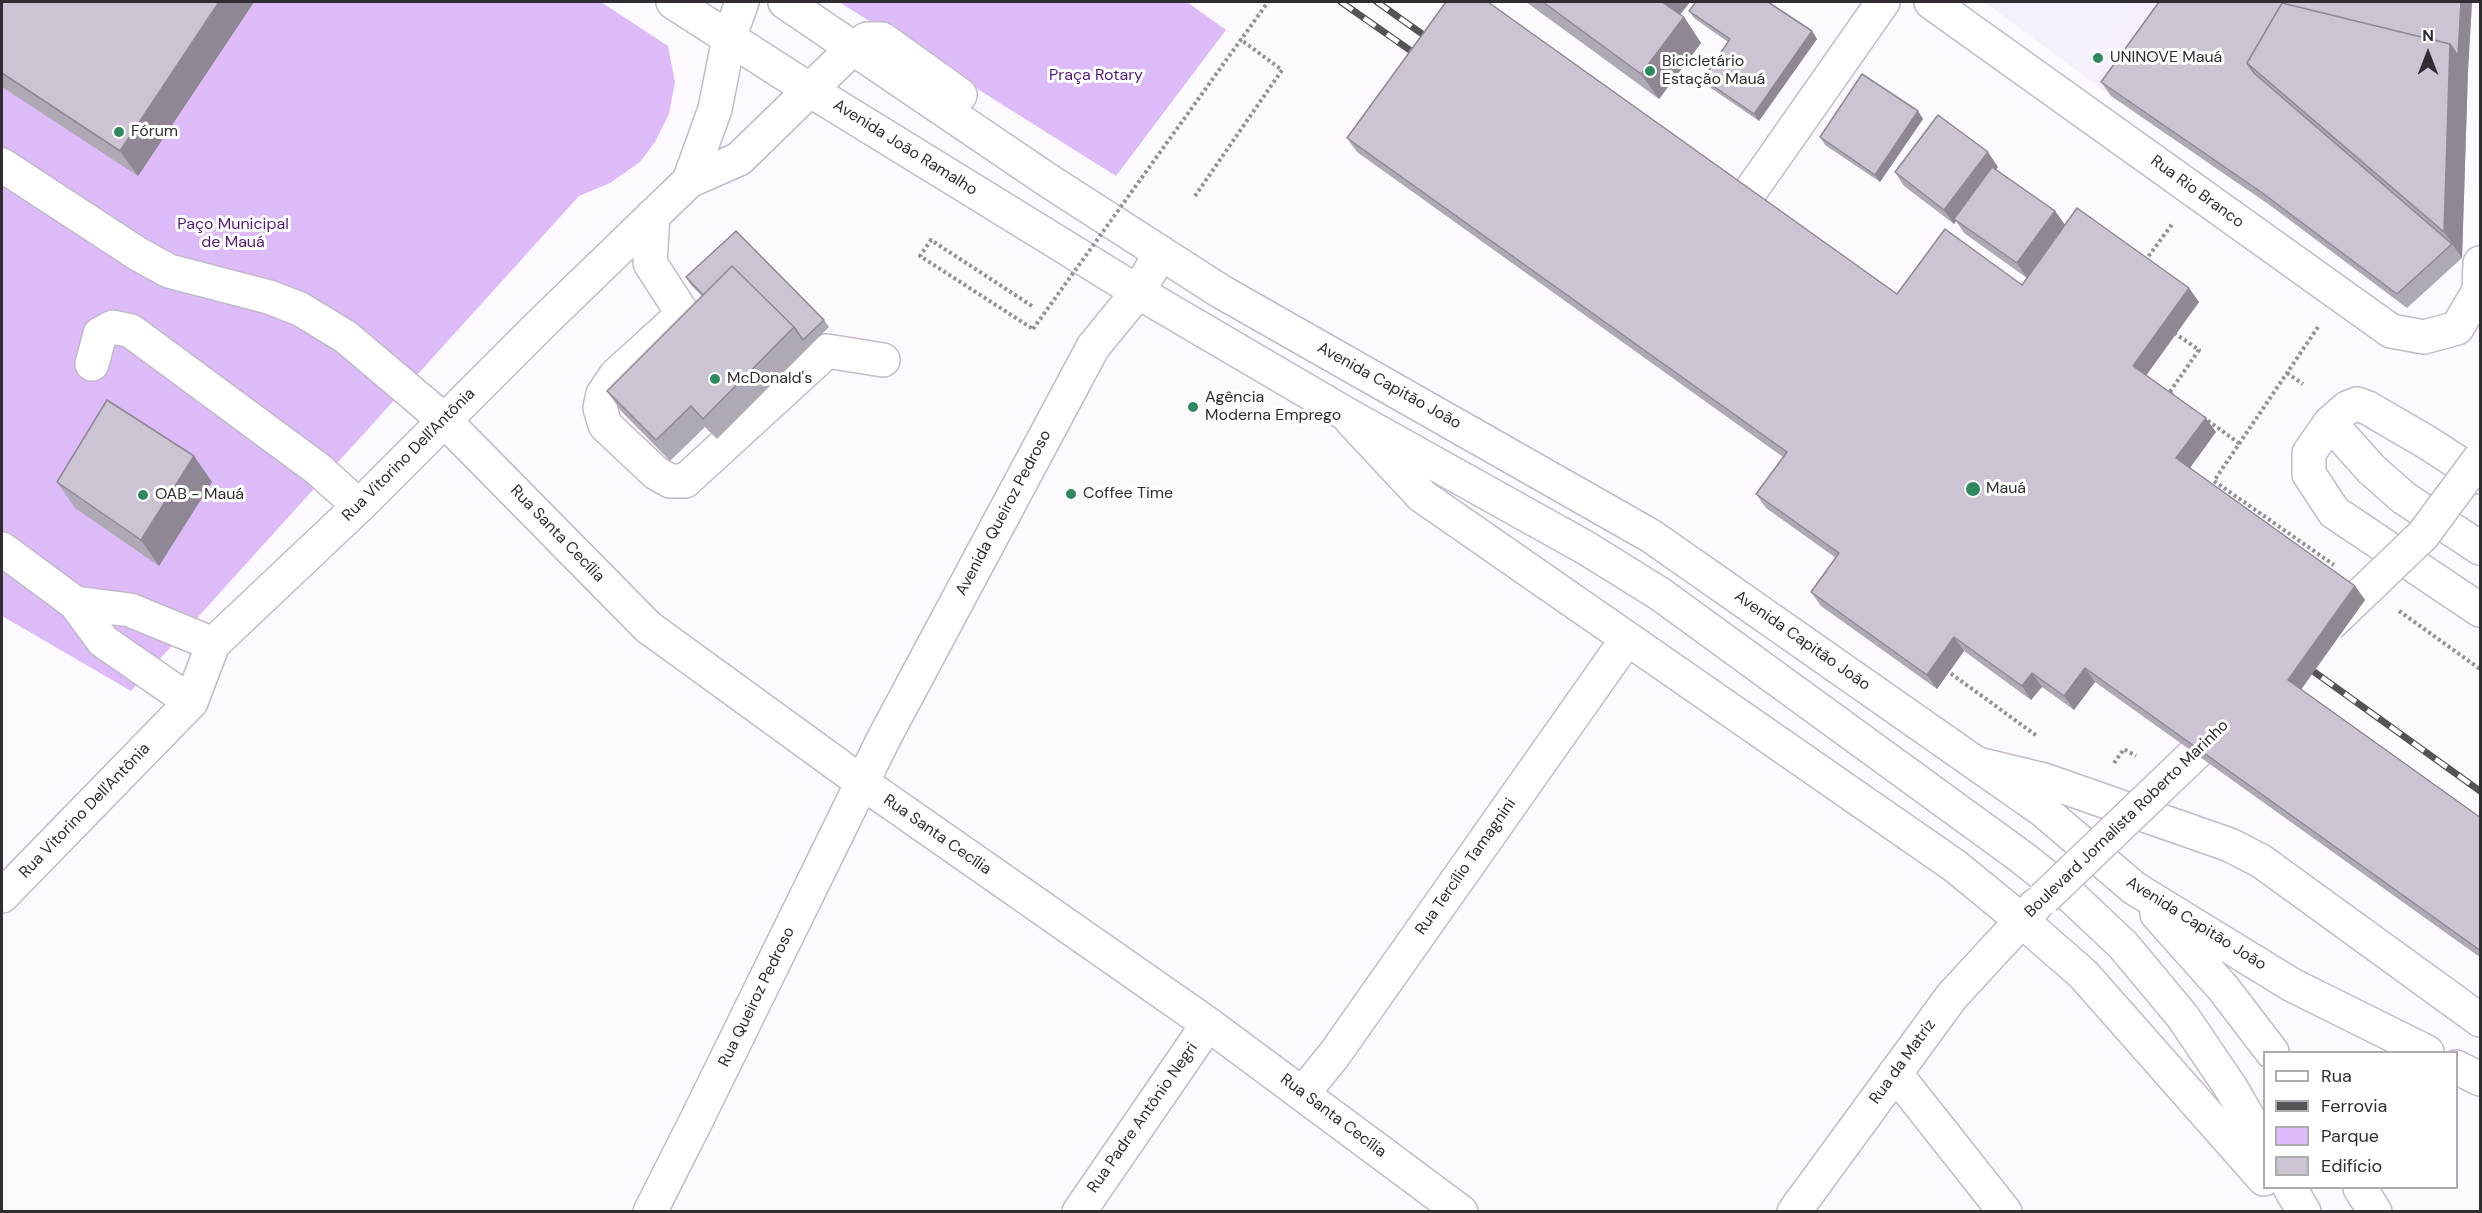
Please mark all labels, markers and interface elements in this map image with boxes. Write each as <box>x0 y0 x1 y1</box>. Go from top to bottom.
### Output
north arrow <box>2398 24 2458 84</box>
text: N <box>2422 25 2434 46</box>
place label: UNINOVE Mauá <box>2110 48 2222 68</box>
marker: UNINOVE Mauá <box>2091 51 2105 65</box>
place label: Bicicletário Estação Mauá <box>1662 52 1765 90</box>
marker: Bicicletário Estação Mauá <box>1643 64 1657 78</box>
park label: Praça Rotary <box>1049 66 1143 86</box>
street label: Avenida João Ramalho <box>829 96 981 200</box>
place label: Fórum <box>131 122 178 142</box>
marker: Fórum <box>112 125 126 139</box>
street label: Rua Rio Branco <box>2147 152 2247 232</box>
park label: Paço Municipal de Mauá <box>177 215 289 253</box>
street label: Avenida Capitão João <box>1314 338 1464 434</box>
place label: McDonald's <box>727 369 812 389</box>
marker: McDonald's <box>708 372 722 386</box>
street label: Rua Vitorino Dell'Antônia <box>338 384 480 526</box>
place label: Agência Moderna Emprego <box>1205 388 1341 426</box>
marker: Agência Moderna Emprego <box>1186 400 1200 414</box>
street label: Avenida Queiroz Pedroso <box>952 427 1056 599</box>
place label: Mauá <box>1986 479 2026 499</box>
marker: Mauá <box>1964 480 1982 498</box>
street label: Rua Santa Cecília <box>506 482 608 586</box>
place label: Coffee Time <box>1083 484 1173 504</box>
place label: OAB - Mauá <box>155 485 244 505</box>
marker: Coffee Time <box>1064 487 1078 501</box>
marker: OAB - Mauá <box>136 488 150 502</box>
street label: Avenida Capitão João <box>1730 587 1874 695</box>
street label: Boulevard Jornalista Roberto Marinho <box>2021 716 2233 922</box>
street label: Rua Vitorino Dell'Antônia <box>15 739 155 883</box>
street label: Rua Santa Cecília <box>879 791 995 879</box>
street label: Rua Tercílio Tamagnini <box>1412 795 1520 939</box>
street label: Avenida Capitão João <box>2122 873 2270 975</box>
street label: Rua Queiroz Pedroso <box>715 924 799 1070</box>
street label: Rua da Matriz <box>1866 1016 1940 1108</box>
street label: Rua Padre Antônio Negri <box>1084 1039 1202 1197</box>
legend <box>2263 1051 2458 1189</box>
text: Rua <box>2321 1064 2352 1088</box>
street label: Rua Santa Cecília <box>1276 1070 1390 1162</box>
text: Ferrovia <box>2321 1094 2387 1118</box>
text: Parque <box>2321 1124 2379 1148</box>
text: Edifício <box>2321 1154 2382 1178</box>

